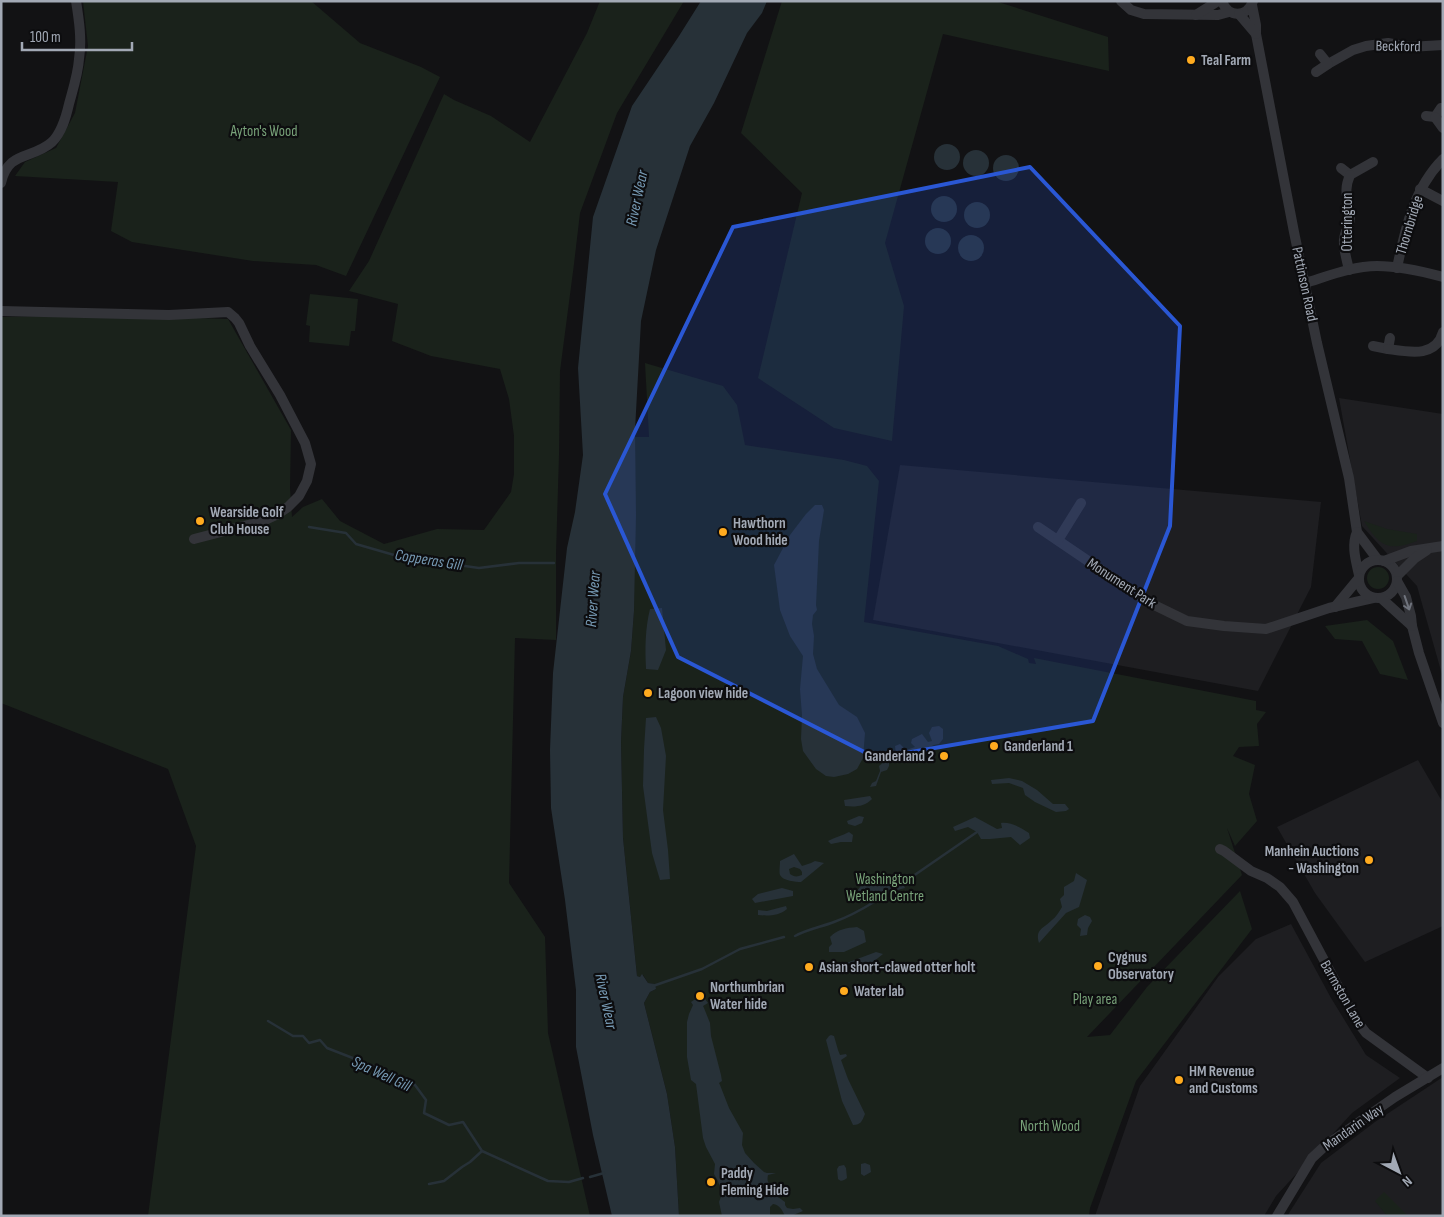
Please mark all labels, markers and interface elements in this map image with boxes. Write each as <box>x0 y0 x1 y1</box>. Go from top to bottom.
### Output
scale bar <box>22 20 132 52</box>
text: 100 m <box>30 28 61 47</box>
street label: Beckford <box>1375 37 1421 56</box>
place label: Teal Farm <box>1201 51 1251 70</box>
marker: Teal Farm <box>1185 54 1197 66</box>
park label: Ayton's Wood <box>229 122 298 141</box>
water label: River Wear <box>622 168 653 228</box>
street label: Otterington <box>1338 193 1357 251</box>
street label: Thornbridge <box>1391 193 1427 257</box>
street label: Pattinson Road <box>1287 245 1322 323</box>
place label: Wearside Golf Club House <box>210 503 284 539</box>
place label: Hawthorn Wood hide <box>733 514 788 550</box>
marker: Wearside Golf Club House <box>194 515 206 527</box>
marker: Hawthorn Wood hide <box>717 526 729 538</box>
water label: Copperas Gill <box>393 546 465 575</box>
street label: Monument Park <box>1083 554 1160 613</box>
water label: River Wear <box>582 570 605 628</box>
one-way arrow <box>1403 594 1412 610</box>
place label: Lagoon view hide <box>658 684 748 703</box>
marker: Lagoon view hide <box>642 687 654 699</box>
place label: Ganderland 1 <box>1004 737 1073 756</box>
marker: Ganderland 1 <box>988 740 1000 752</box>
place label: Ganderland 2 <box>864 747 934 766</box>
marker: Ganderland 2 <box>938 750 950 762</box>
place label: Manhein Auctions - Washington <box>1265 842 1359 878</box>
marker: Manhein Auctions - Washington <box>1363 854 1375 866</box>
park label: Washington Wetland Centre <box>846 870 924 906</box>
place label: Cygnus Observatory <box>1108 948 1175 984</box>
street label: Barmston Lane <box>1316 957 1370 1032</box>
place label: Asian short-clawed otter holt <box>818 958 975 977</box>
marker: Cygnus Observatory <box>1092 960 1104 972</box>
marker: Asian short-clawed otter holt <box>803 961 815 973</box>
water label: River Wear <box>590 972 621 1031</box>
place label: Northumbrian Water hide <box>710 978 785 1014</box>
place label: Water lab <box>854 982 904 1001</box>
marker: Water lab <box>838 985 850 997</box>
marker: Northumbrian Water hide <box>694 990 706 1002</box>
park label: Play area <box>1073 990 1118 1009</box>
water label: Spa Well Gill <box>349 1052 415 1097</box>
place label: HM Revenue and Customs <box>1189 1062 1258 1098</box>
marker: HM Revenue and Customs <box>1173 1074 1185 1086</box>
street label: Mandarin Way <box>1319 1099 1388 1155</box>
park label: North Wood <box>1020 1117 1080 1136</box>
north arrow <box>1374 1147 1424 1197</box>
place label: Paddy Fleming Hide <box>721 1164 789 1200</box>
text: N <box>1399 1173 1416 1190</box>
marker: Paddy Fleming Hide <box>705 1176 717 1188</box>

